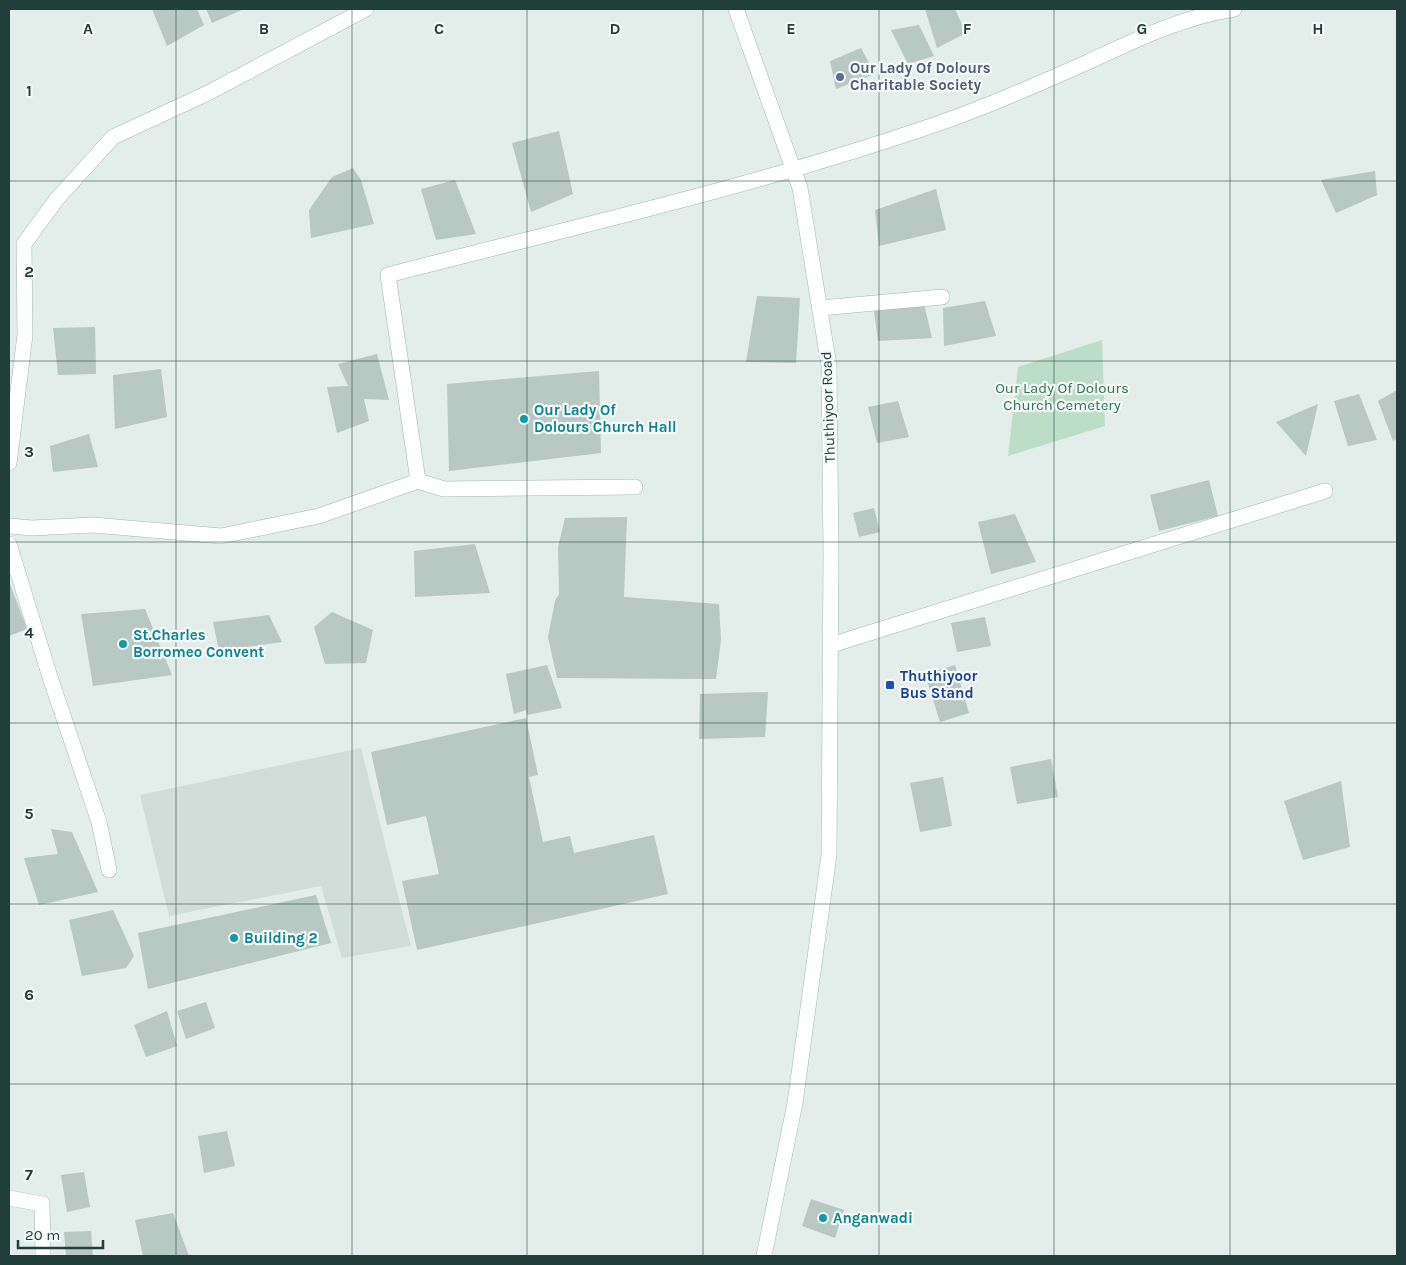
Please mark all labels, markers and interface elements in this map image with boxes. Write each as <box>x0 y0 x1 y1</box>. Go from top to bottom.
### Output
text: A <box>83 19 93 38</box>
text: B <box>259 19 269 38</box>
text: C <box>434 19 444 38</box>
text: D <box>610 19 621 38</box>
text: E <box>786 19 796 38</box>
text: F <box>963 19 972 38</box>
text: G <box>1137 19 1147 38</box>
text: H <box>1312 19 1324 38</box>
place label: Our Lady Of Dolours Charitable Society <box>850 59 991 94</box>
marker: Our Lady Of Dolours Charitable Society <box>834 71 846 83</box>
text: 1 <box>26 81 32 100</box>
text: 2 <box>24 262 34 281</box>
street label: Thuthiyoor Road <box>817 351 839 463</box>
park label: Our Lady Of Dolours Church Cemetery <box>995 379 1129 414</box>
place label: Our Lady Of Dolours Church Hall <box>534 401 677 436</box>
marker: Our Lady Of Dolours Church Hall <box>518 413 530 425</box>
text: 3 <box>24 442 34 461</box>
text: 4 <box>24 623 34 642</box>
place label: St.Charles Borromeo Convent <box>133 626 264 661</box>
marker: St.Charles Borromeo Convent <box>117 638 129 650</box>
place label: Thuthiyoor Bus Stand <box>900 667 977 702</box>
marker: Thuthiyoor Bus Stand <box>884 679 896 691</box>
text: 5 <box>24 804 34 823</box>
place label: Building 2 <box>244 929 318 947</box>
marker: Building 2 <box>228 932 240 944</box>
text: 6 <box>24 985 34 1004</box>
text: 7 <box>25 1165 33 1184</box>
place label: Anganwadi <box>833 1209 913 1227</box>
marker: Anganwadi <box>817 1212 829 1224</box>
scale bar <box>18 1218 102 1250</box>
text: 20 m <box>25 1226 60 1244</box>

